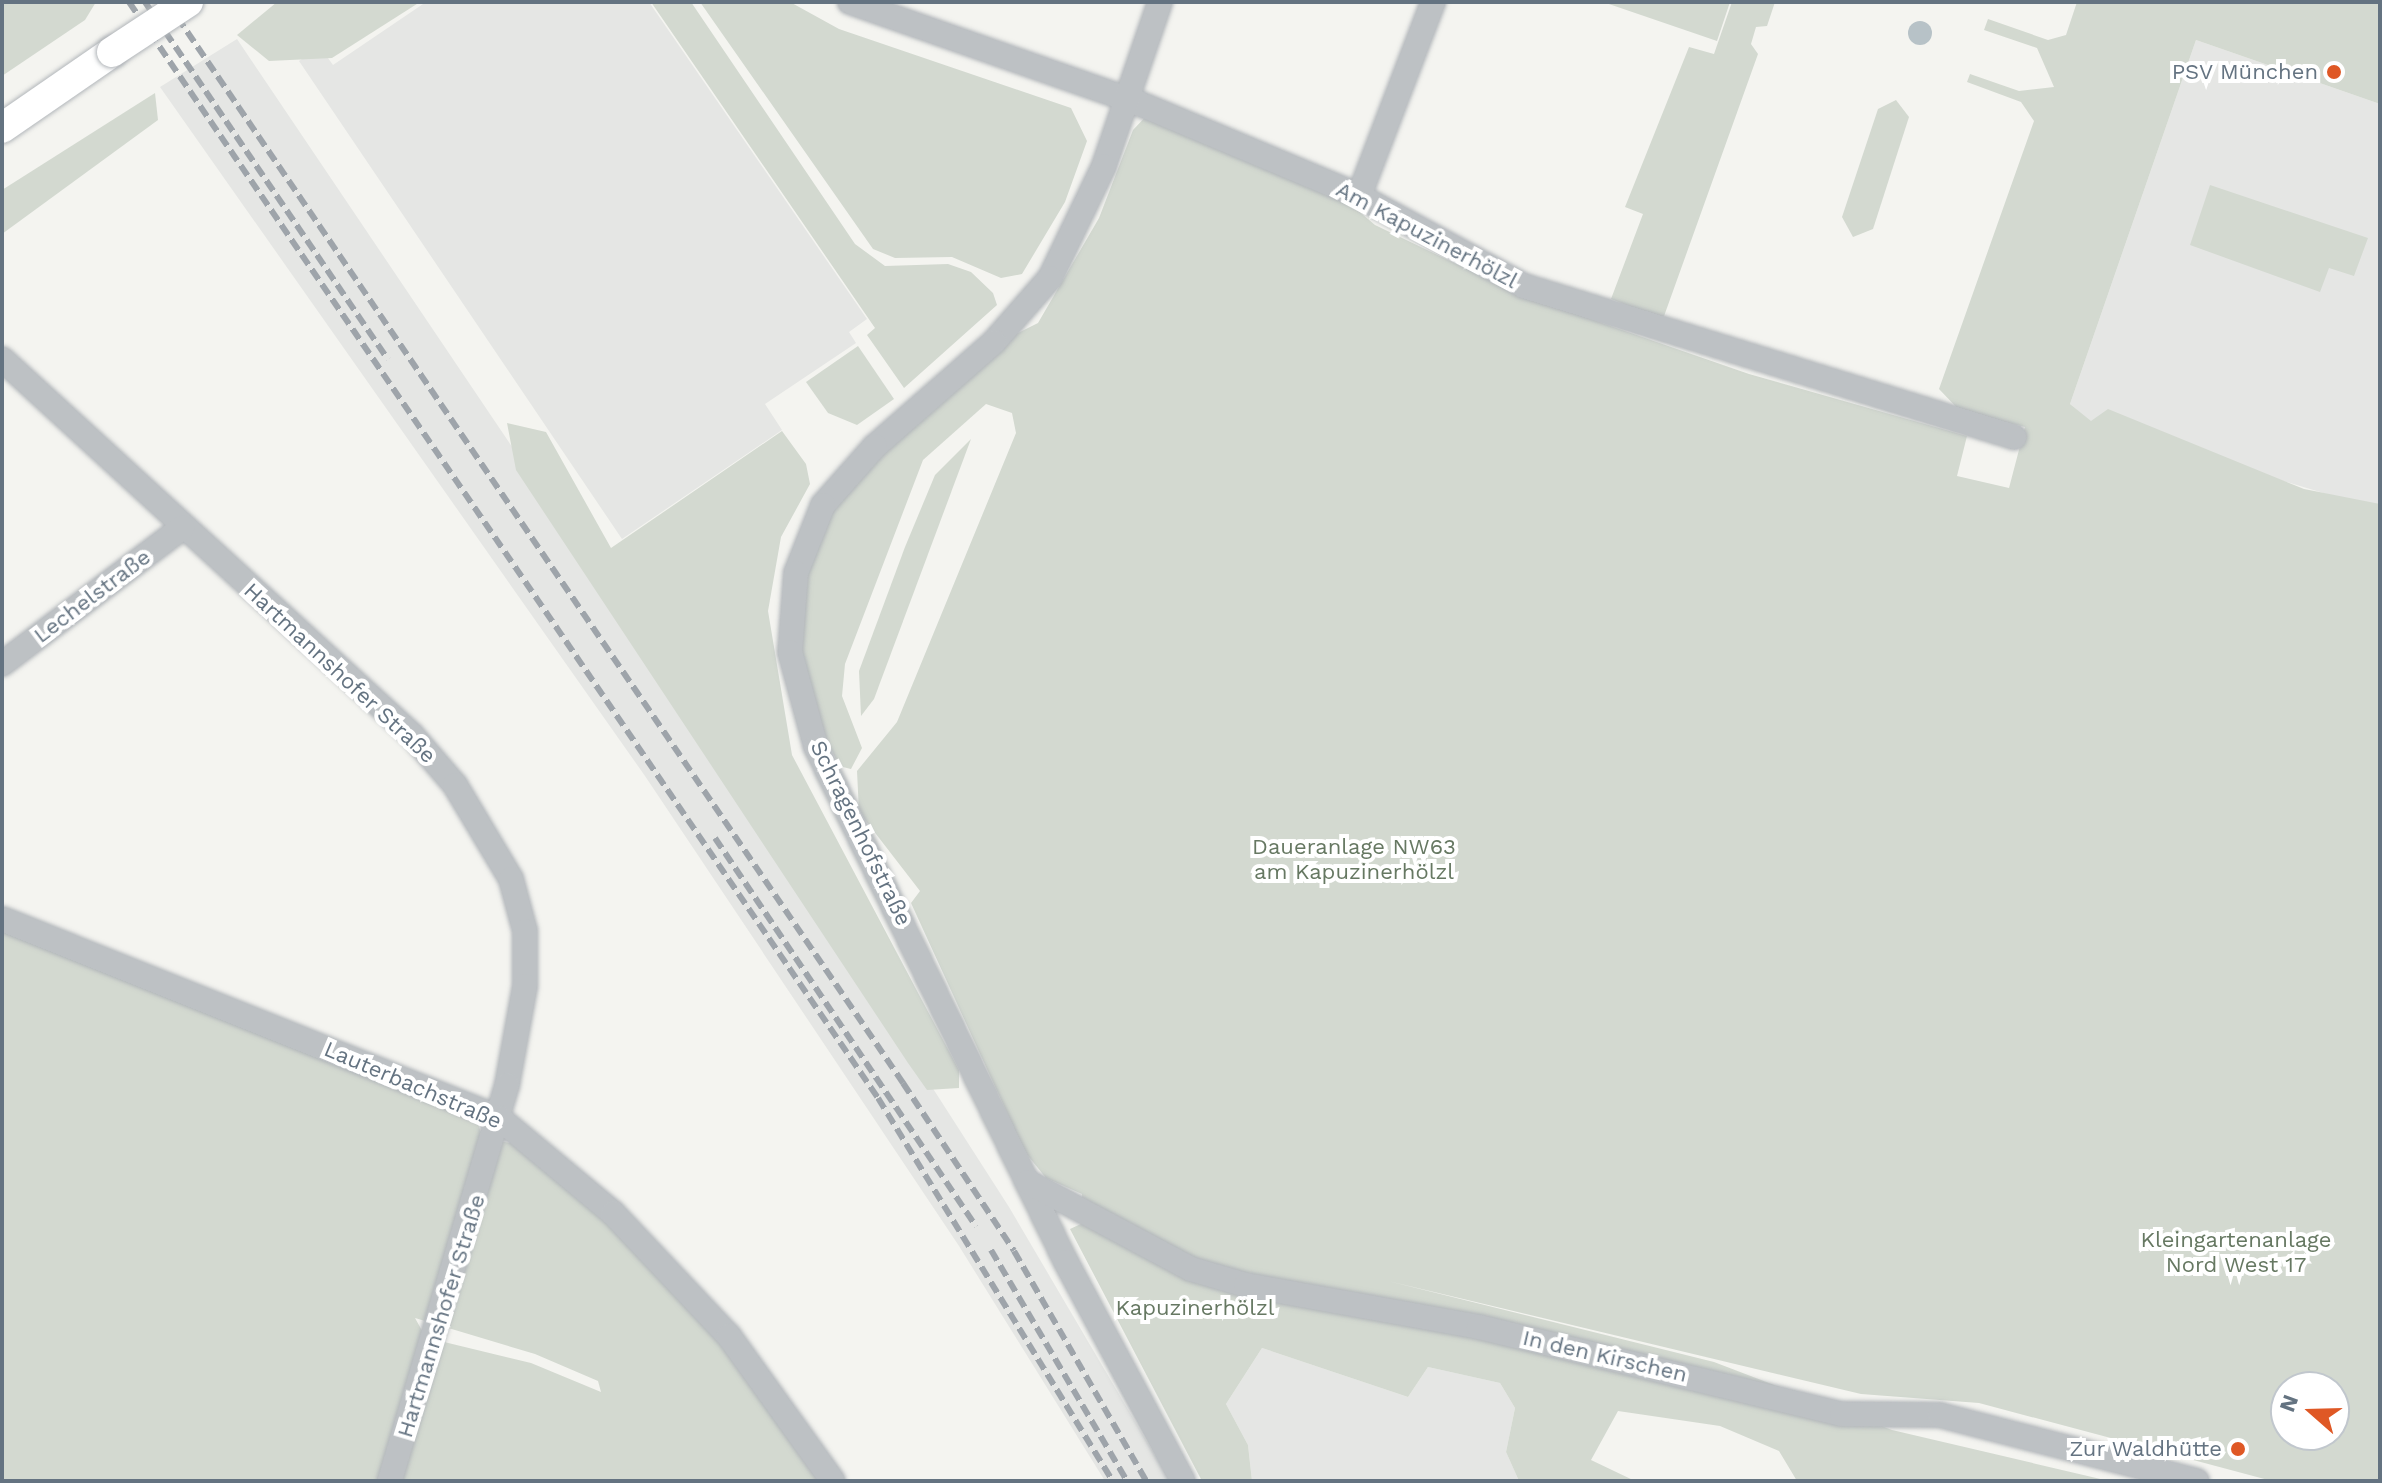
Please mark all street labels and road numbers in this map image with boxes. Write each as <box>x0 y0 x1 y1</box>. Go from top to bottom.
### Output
street label: Am Kapuzinerhölzl <box>1332 176 1522 294</box>
street label: Lechelstraße <box>29 544 155 648</box>
street label: Hartmannshofer Straße <box>238 577 442 769</box>
street label: Schragenhofstraße <box>805 736 917 930</box>
street label: Lauterbachstraße <box>320 1036 506 1134</box>
street label: Hartmannshofer Straße <box>391 1191 491 1441</box>
street label: In den Kirschen <box>1520 1324 1690 1388</box>

